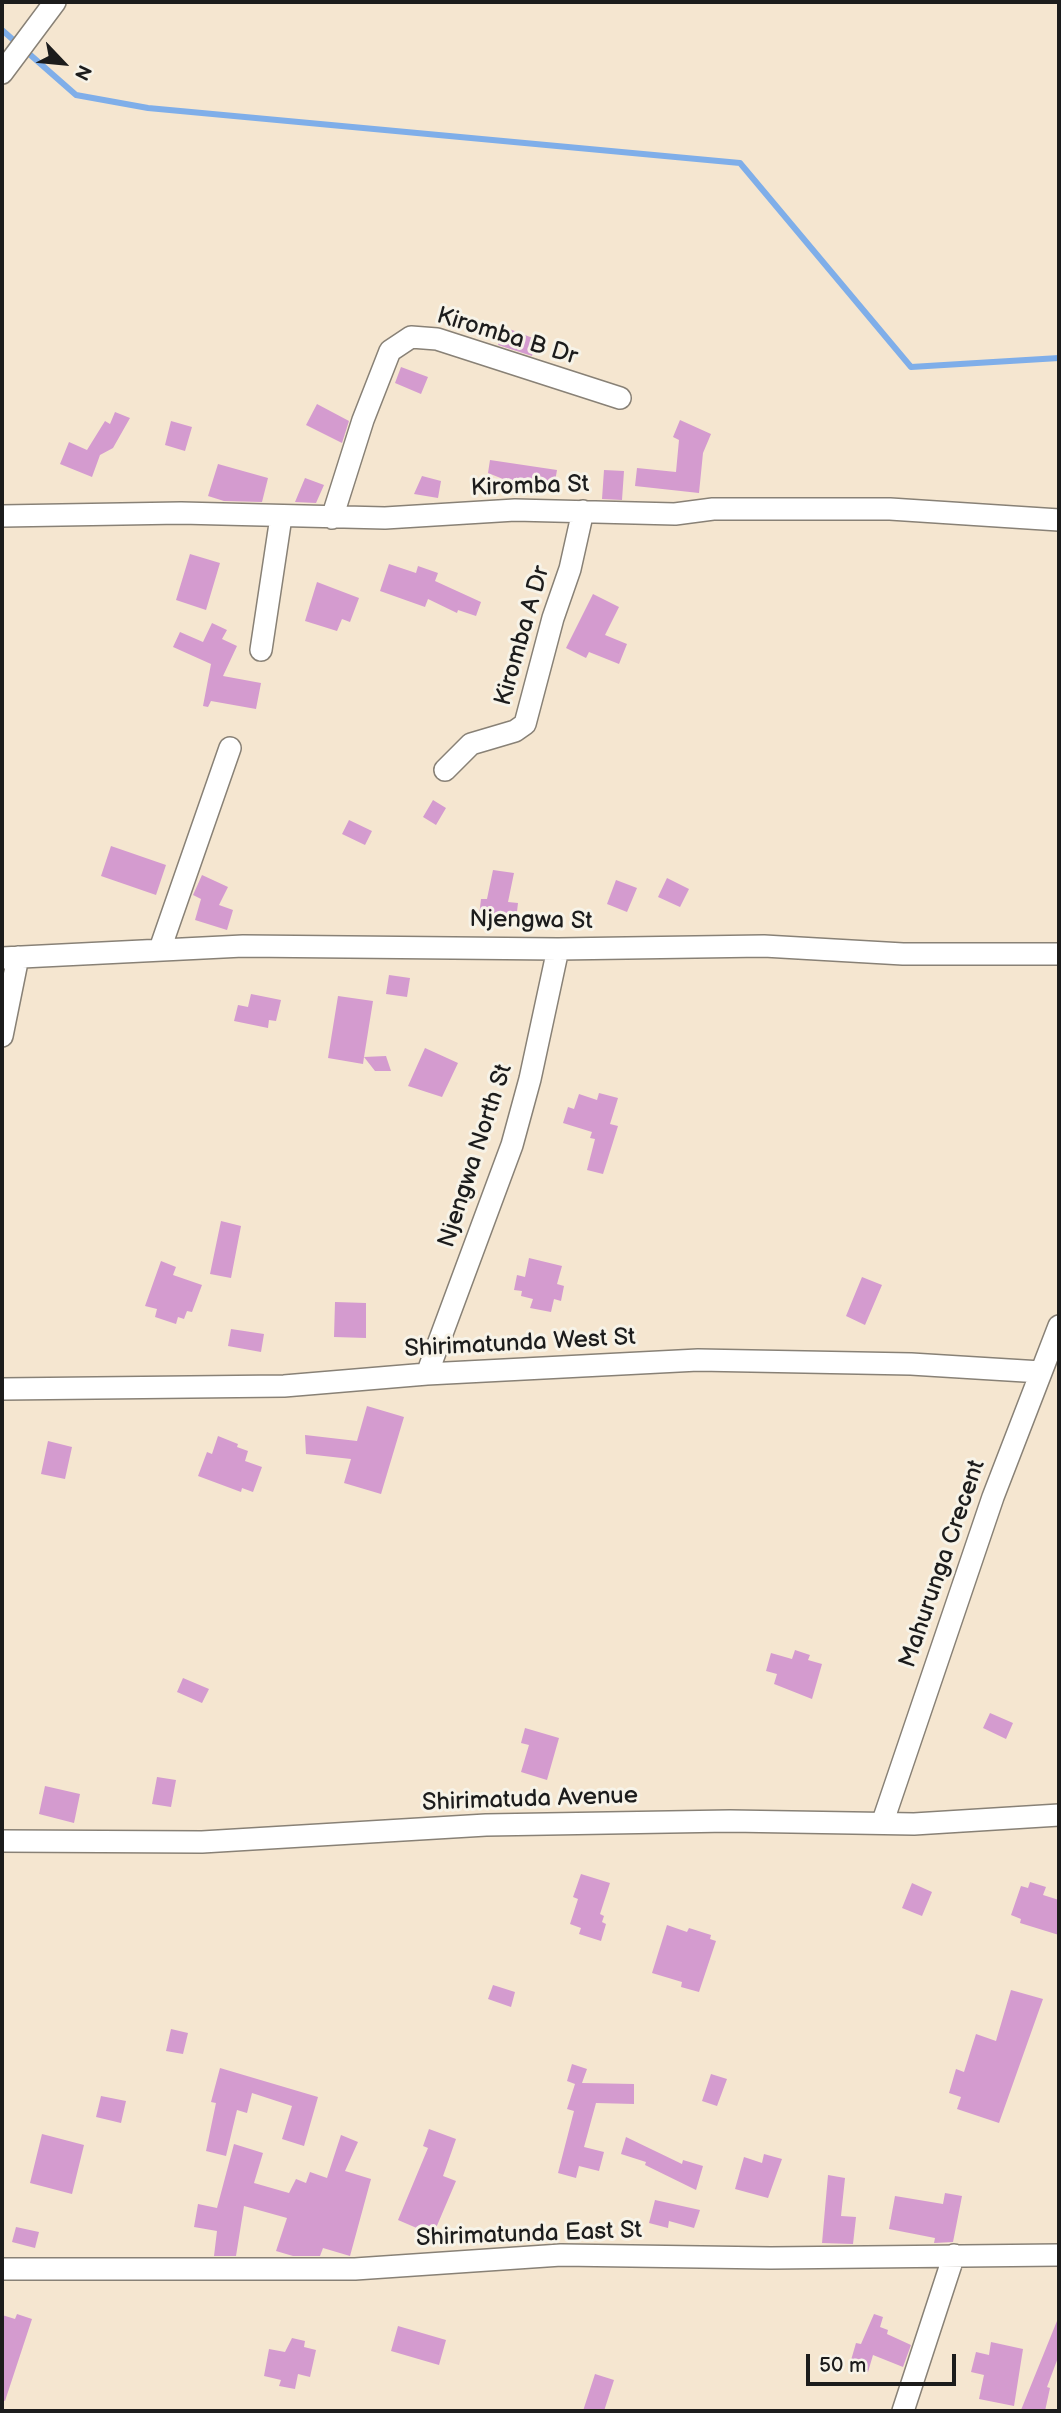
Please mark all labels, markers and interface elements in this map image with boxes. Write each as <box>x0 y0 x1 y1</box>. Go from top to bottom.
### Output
north arrow <box>28 28 98 98</box>
text: N <box>69 61 96 84</box>
street label: Kiromba B Dr <box>433 302 581 372</box>
street label: Kiromba St <box>470 471 590 503</box>
street label: Kiromba A Dr <box>489 563 557 709</box>
street label: Njengwa St <box>469 906 593 936</box>
street label: Njengwa North St <box>433 1061 519 1251</box>
street label: Shirimatunda West St <box>404 1324 636 1364</box>
street label: Mahurunga Crecent <box>894 1456 992 1672</box>
street label: Shirimatuda Avenue <box>422 1782 638 1818</box>
street label: Shirimatunda East St <box>416 2217 642 2253</box>
scale bar <box>809 2340 960 2384</box>
text: 50 m <box>819 2353 866 2378</box>

